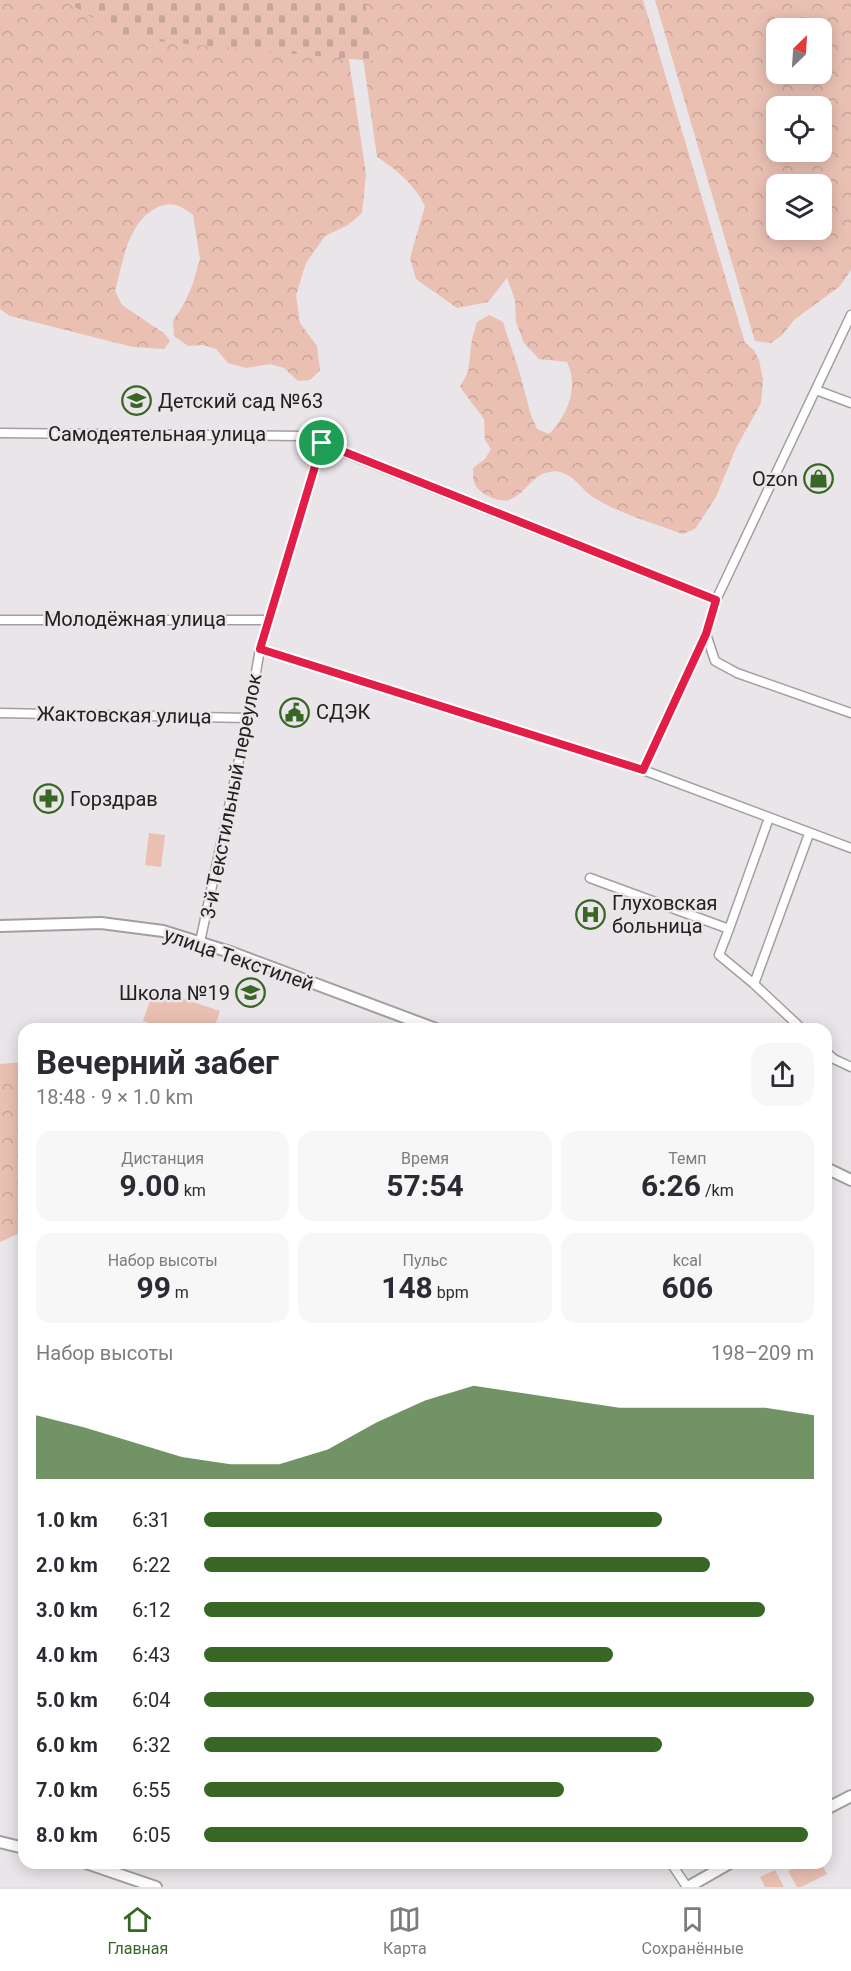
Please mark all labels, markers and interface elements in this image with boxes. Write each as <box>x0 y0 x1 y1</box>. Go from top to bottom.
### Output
north arrow <box>766 18 832 84</box>
map controls <box>766 18 832 240</box>
button: locate <box>766 96 832 162</box>
button: layers <box>766 174 832 240</box>
school or university icon: Детский сад №63 <box>121 385 153 417</box>
place label: Детский сад №63 <box>158 389 323 413</box>
pin <box>296 417 347 468</box>
street label: Самодеятельная улица <box>48 422 266 446</box>
icon: arrive <box>305 426 338 459</box>
shop icon: Ozon <box>803 463 835 495</box>
place label: Ozon <box>752 467 798 491</box>
street label: Молодёжная улица <box>44 607 226 631</box>
street label: 3-й Текстильный переулок <box>195 671 267 921</box>
public building icon: СДЭК <box>279 696 311 728</box>
place label: СДЭК <box>316 700 371 724</box>
street label: Жактовская улица <box>36 701 212 729</box>
pharmacy icon: Горздрав <box>33 783 65 815</box>
place label: Горздрав <box>70 787 158 811</box>
place label: Глуховская больница <box>612 891 718 938</box>
hospital icon: Глуховская больница <box>575 898 607 930</box>
street label: улица Текстилей <box>161 922 317 996</box>
school or university icon: Школа №19 <box>235 977 267 1009</box>
place label: Школа №19 <box>119 981 230 1005</box>
text: Вечерний забег <box>36 1043 279 1082</box>
button: share <box>751 1043 814 1106</box>
text: 18:48 · 9 × 1.0 km <box>36 1085 193 1109</box>
text: Дистанция <box>121 1149 204 1168</box>
text: Время <box>401 1149 449 1168</box>
text: Темп <box>668 1149 707 1168</box>
text: 9.00 <box>119 1168 180 1203</box>
text: 57:54 <box>386 1168 464 1203</box>
text: 6:26 <box>641 1168 701 1203</box>
text: km <box>180 1181 206 1200</box>
text: /km <box>701 1181 734 1200</box>
text: Набор высоты <box>108 1251 218 1270</box>
text: Пульс <box>403 1251 447 1270</box>
text: kcal <box>673 1251 702 1270</box>
text: 99 <box>136 1270 171 1305</box>
text: 148 <box>381 1270 433 1305</box>
text: 606 <box>662 1270 713 1305</box>
text: m <box>171 1283 189 1302</box>
text: bpm <box>433 1283 469 1302</box>
text: Набор высоты <box>36 1341 174 1365</box>
text: 198–209 m <box>711 1341 814 1365</box>
text: 1.0 km <box>36 1508 98 1532</box>
text: 6:31 <box>132 1508 171 1532</box>
text: 2.0 km <box>36 1553 98 1577</box>
text: 6:22 <box>132 1553 171 1577</box>
text: 3.0 km <box>36 1598 98 1622</box>
text: 6:12 <box>132 1598 171 1622</box>
text: 4.0 km <box>36 1643 98 1667</box>
text: 6:43 <box>132 1643 171 1667</box>
text: 5.0 km <box>36 1688 98 1712</box>
text: 6:04 <box>132 1688 171 1712</box>
text: 6.0 km <box>36 1733 98 1757</box>
text: 6:32 <box>132 1733 171 1757</box>
text: 7.0 km <box>36 1778 98 1802</box>
text: 6:55 <box>132 1778 171 1802</box>
text: 8.0 km <box>36 1823 98 1847</box>
text: 6:05 <box>132 1823 171 1847</box>
tab: Главная <box>107 1903 168 1958</box>
tab: Карта <box>383 1903 427 1958</box>
tab: Сохранённые <box>641 1903 744 1958</box>

